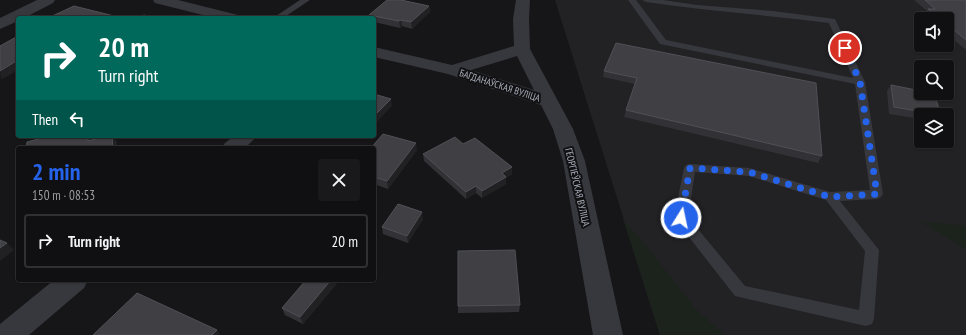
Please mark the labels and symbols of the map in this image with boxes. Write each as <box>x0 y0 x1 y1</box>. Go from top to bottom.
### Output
pin <box>828 31 862 65</box>
street label: БАГДАНАЎСКАЯ ВУЛІЦА <box>458 66 542 105</box>
street label: ГЕОРГІЕЎСКАЯ ВУЛІЦА <box>562 147 593 228</box>
position arrow <box>660 197 702 239</box>

